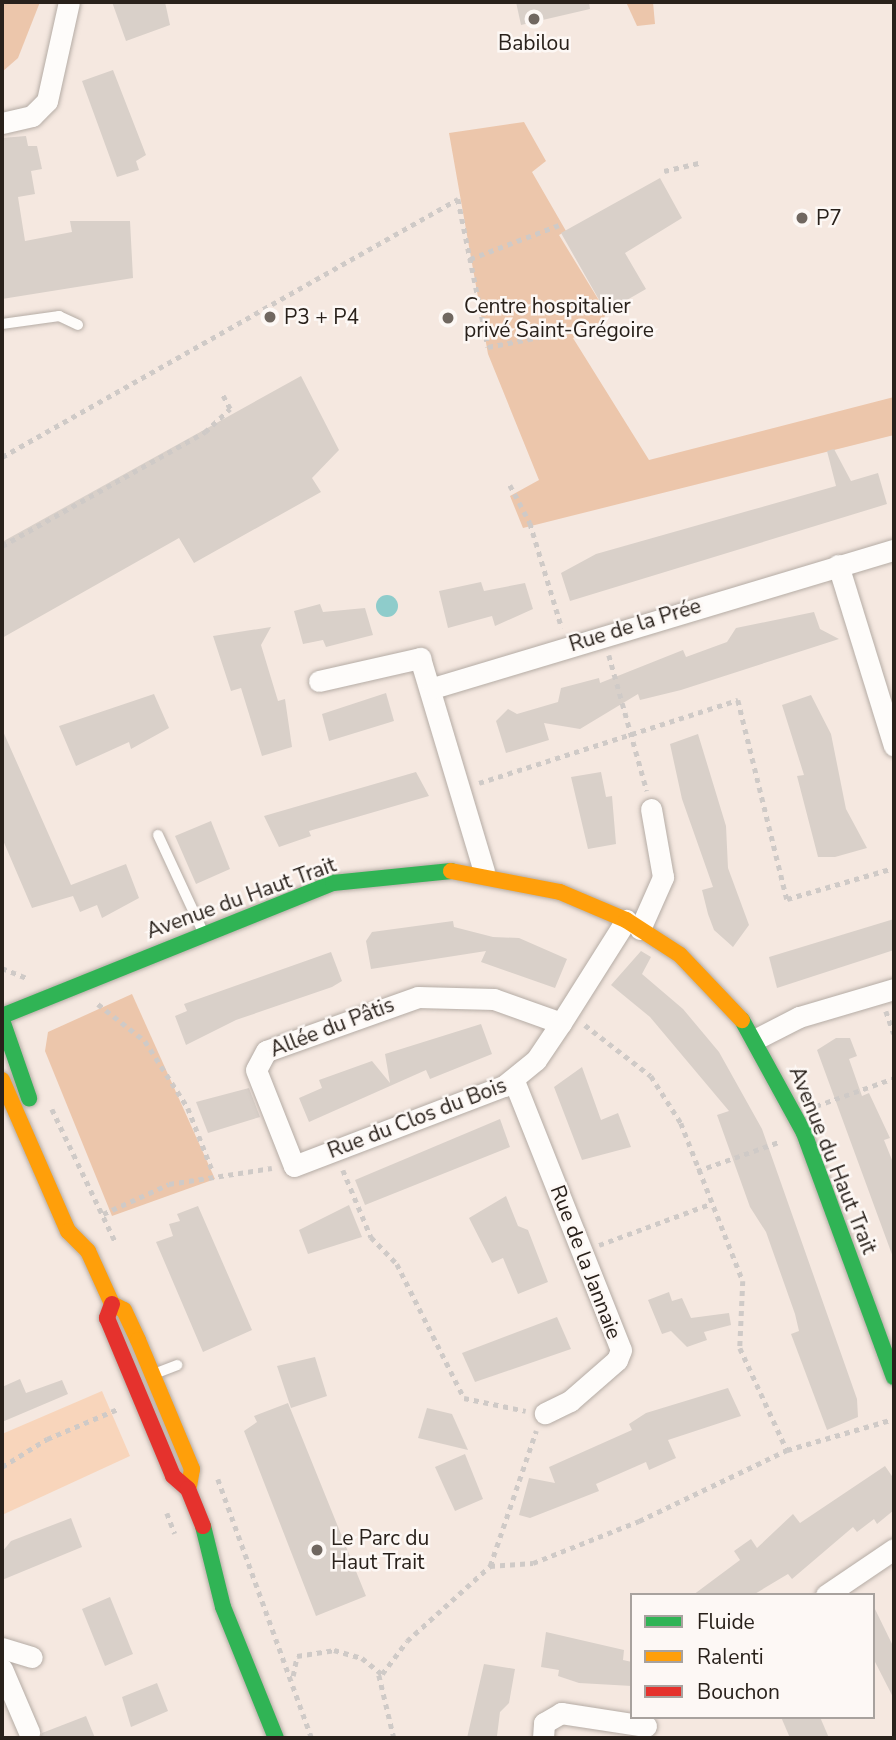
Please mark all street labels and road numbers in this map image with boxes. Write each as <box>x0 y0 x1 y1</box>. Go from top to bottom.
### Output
street label: Rue de la Prée <box>566 593 704 657</box>
street label: Avenue du Haut Trait <box>143 852 339 944</box>
street label: Allée du Pâtis <box>266 992 398 1062</box>
street label: Avenue du Haut Trait <box>784 1063 882 1257</box>
street label: Rue du Clos du Bois <box>324 1072 510 1164</box>
street label: Rue de la Jannaie <box>545 1181 627 1343</box>

